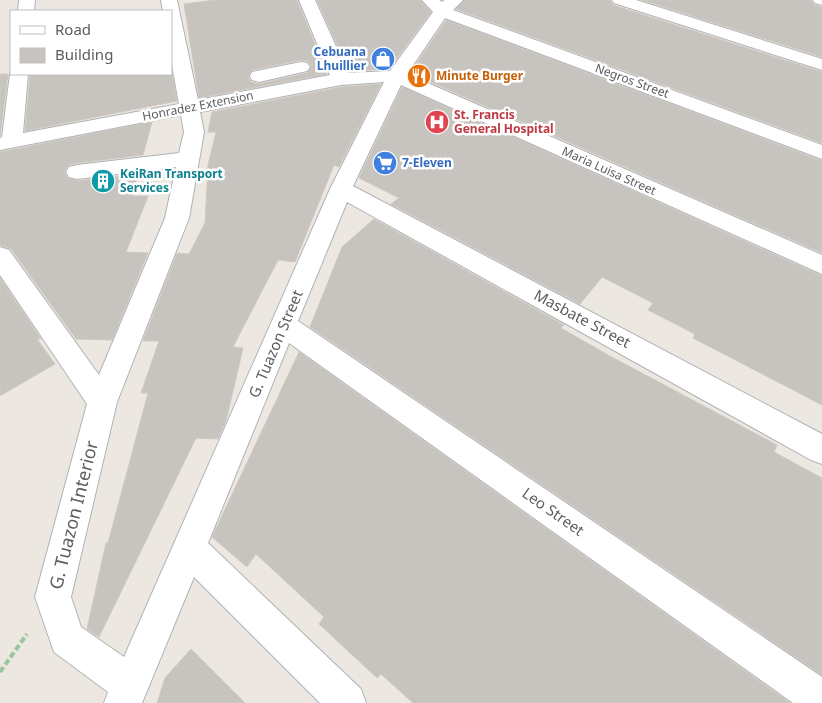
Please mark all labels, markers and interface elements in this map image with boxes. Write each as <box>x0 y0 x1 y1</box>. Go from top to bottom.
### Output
legend <box>10 10 172 75</box>
text: Road <box>55 19 91 39</box>
place label: Cebuana Lhuillier <box>314 43 367 74</box>
text: Building <box>55 44 113 64</box>
shop icon: Cebuana Lhuillier <box>370 46 396 72</box>
street label: Negros Street <box>593 59 672 102</box>
restaurant icon: Minute Burger <box>406 63 432 89</box>
place label: Minute Burger <box>436 67 524 84</box>
street label: Honradez Extension <box>141 86 255 125</box>
place label: St. Francis General Hospital <box>454 106 554 137</box>
hospital icon: St. Francis General Hospital <box>424 109 450 135</box>
street label: Maria Luisa Street <box>559 142 660 199</box>
supermarket icon: 7-Eleven <box>372 150 398 176</box>
place label: 7-Eleven <box>402 154 452 171</box>
place label: KeiRan Transport Services <box>120 165 223 196</box>
building icon: KeiRan Transport Services <box>90 168 116 194</box>
street label: Masbate Street <box>531 284 635 352</box>
street label: G. Tuazon Street <box>243 286 307 401</box>
street label: G. Tuazon Interior <box>43 437 103 592</box>
street label: Leo Street <box>519 483 589 540</box>

